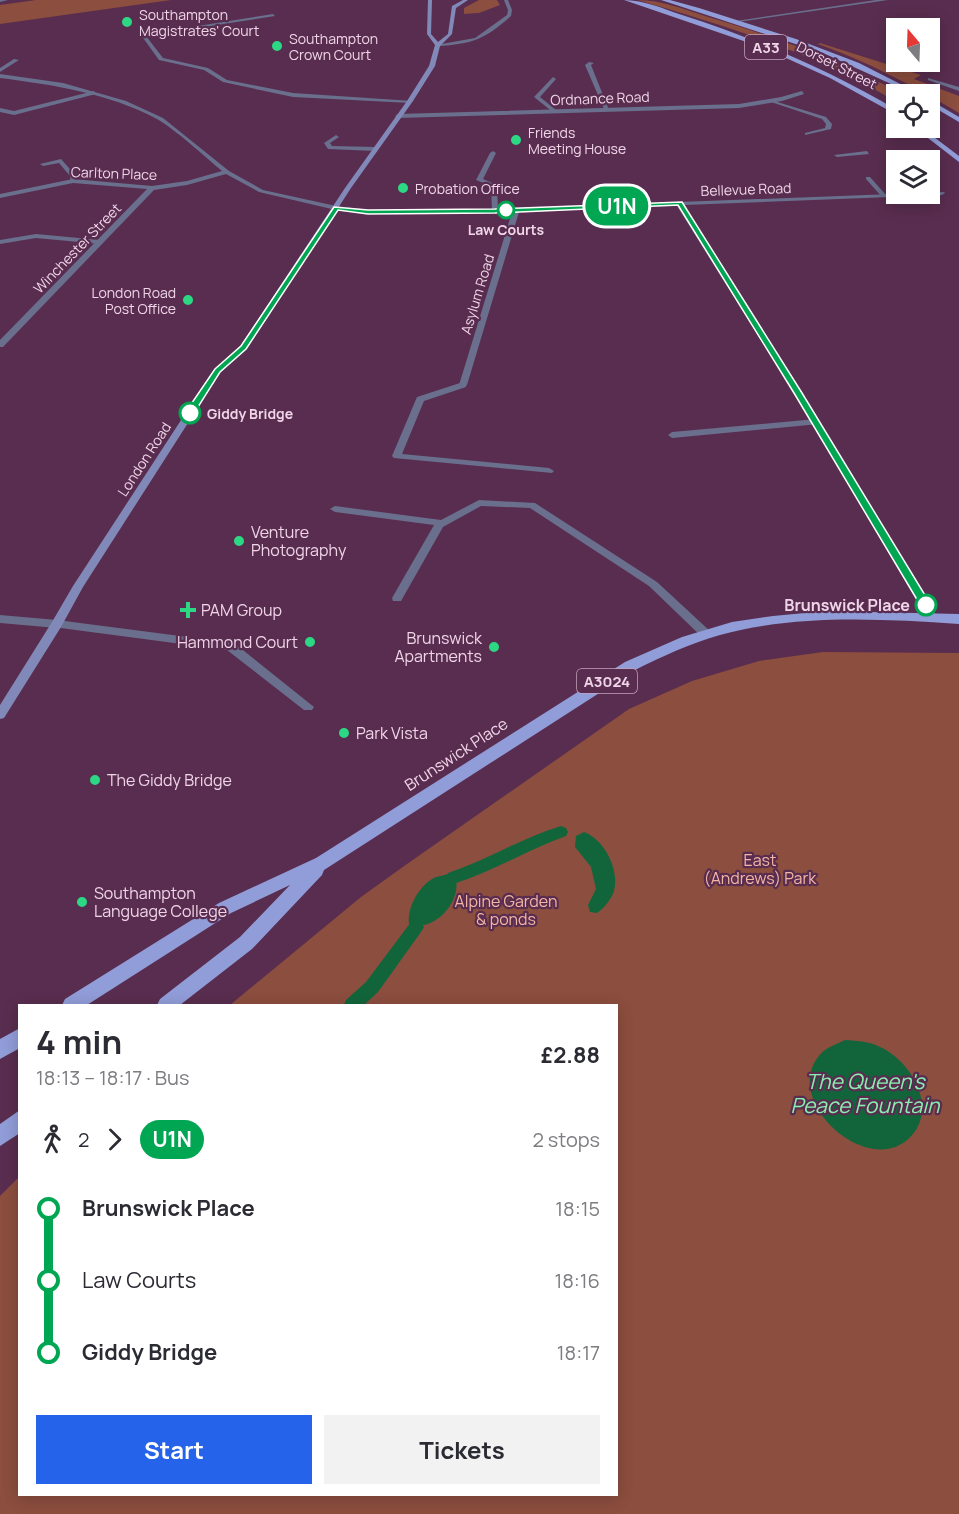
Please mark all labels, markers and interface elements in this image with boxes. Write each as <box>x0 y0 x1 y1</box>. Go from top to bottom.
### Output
place label: Southampton Magistrates' Court <box>139 5 260 40</box>
marker: Southampton Magistrates' Court <box>120 15 134 29</box>
north arrow <box>886 18 940 72</box>
map controls <box>886 18 940 204</box>
place label: Southampton Crown Court <box>289 29 378 64</box>
road number: A33 <box>745 35 787 59</box>
street label: Dorset Street <box>794 37 881 94</box>
marker: Southampton Crown Court <box>270 39 284 53</box>
button: locate <box>886 84 940 138</box>
street label: Ordnance Road <box>550 87 650 109</box>
place label: Friends Meeting House <box>528 123 626 158</box>
marker: Friends Meeting House <box>509 133 523 147</box>
button: layers <box>886 150 940 204</box>
street label: Carlton Place <box>71 162 157 184</box>
street label: Bellevue Road <box>700 178 792 200</box>
place label: Probation Office <box>415 179 520 198</box>
marker: Probation Office <box>396 181 410 195</box>
line badge: U1N <box>582 186 652 226</box>
text: U1N <box>597 192 637 220</box>
street label: Winchester Street <box>29 199 125 297</box>
marker: Law Courts <box>497 201 515 219</box>
place label: Law Courts <box>468 220 545 239</box>
street label: Asylum Road <box>456 252 498 336</box>
place label: London Road Post Office <box>91 283 176 318</box>
marker: London Road Post Office <box>181 293 195 307</box>
marker: Giddy Bridge <box>179 402 201 424</box>
place label: Giddy Bridge <box>207 404 293 423</box>
street label: London Road <box>113 418 175 500</box>
place label: Venture Photography <box>251 521 347 561</box>
marker: Venture Photography <box>232 534 246 548</box>
place label: Brunswick Place <box>784 594 910 616</box>
marker: Brunswick Place <box>915 594 937 616</box>
place label: PAM Group <box>201 599 282 621</box>
marker: PAM Group <box>179 601 197 619</box>
place label: Brunswick Apartments <box>394 627 483 667</box>
place label: Hammond Court <box>177 631 298 653</box>
marker: Hammond Court <box>303 635 317 649</box>
marker: Brunswick Apartments <box>487 640 501 654</box>
road number: A3024 <box>577 669 637 693</box>
street label: Brunswick Place <box>400 712 512 796</box>
place label: Park Vista <box>356 722 428 744</box>
marker: Park Vista <box>337 726 351 740</box>
place label: The Giddy Bridge <box>107 769 232 791</box>
marker: The Giddy Bridge <box>88 773 102 787</box>
park label: East (Andrews) Park <box>704 849 817 889</box>
place label: Southampton Language College <box>94 882 227 922</box>
park label: Alpine Garden & ponds <box>455 890 557 930</box>
marker: Southampton Language College <box>75 895 89 909</box>
text: 4 min <box>36 1019 122 1064</box>
text: £2.88 <box>541 1040 600 1070</box>
text: 18:13 – 18:17 · Bus <box>36 1064 189 1091</box>
water label: The Queen's Peace Fountain <box>790 1067 941 1119</box>
icon: walk <box>36 1123 69 1156</box>
icon: forward <box>98 1123 131 1156</box>
text: U1N <box>152 1125 192 1153</box>
text: 2 <box>78 1126 89 1153</box>
text: 2 stops <box>532 1126 600 1153</box>
text: Brunswick Place <box>82 1193 255 1223</box>
text: 18:15 <box>555 1195 600 1222</box>
text: Law Courts <box>82 1265 196 1295</box>
text: 18:16 <box>554 1267 600 1294</box>
text: Giddy Bridge <box>82 1337 217 1367</box>
text: 18:17 <box>557 1339 600 1366</box>
button: Start <box>36 1415 312 1484</box>
button: Tickets <box>324 1415 600 1484</box>

